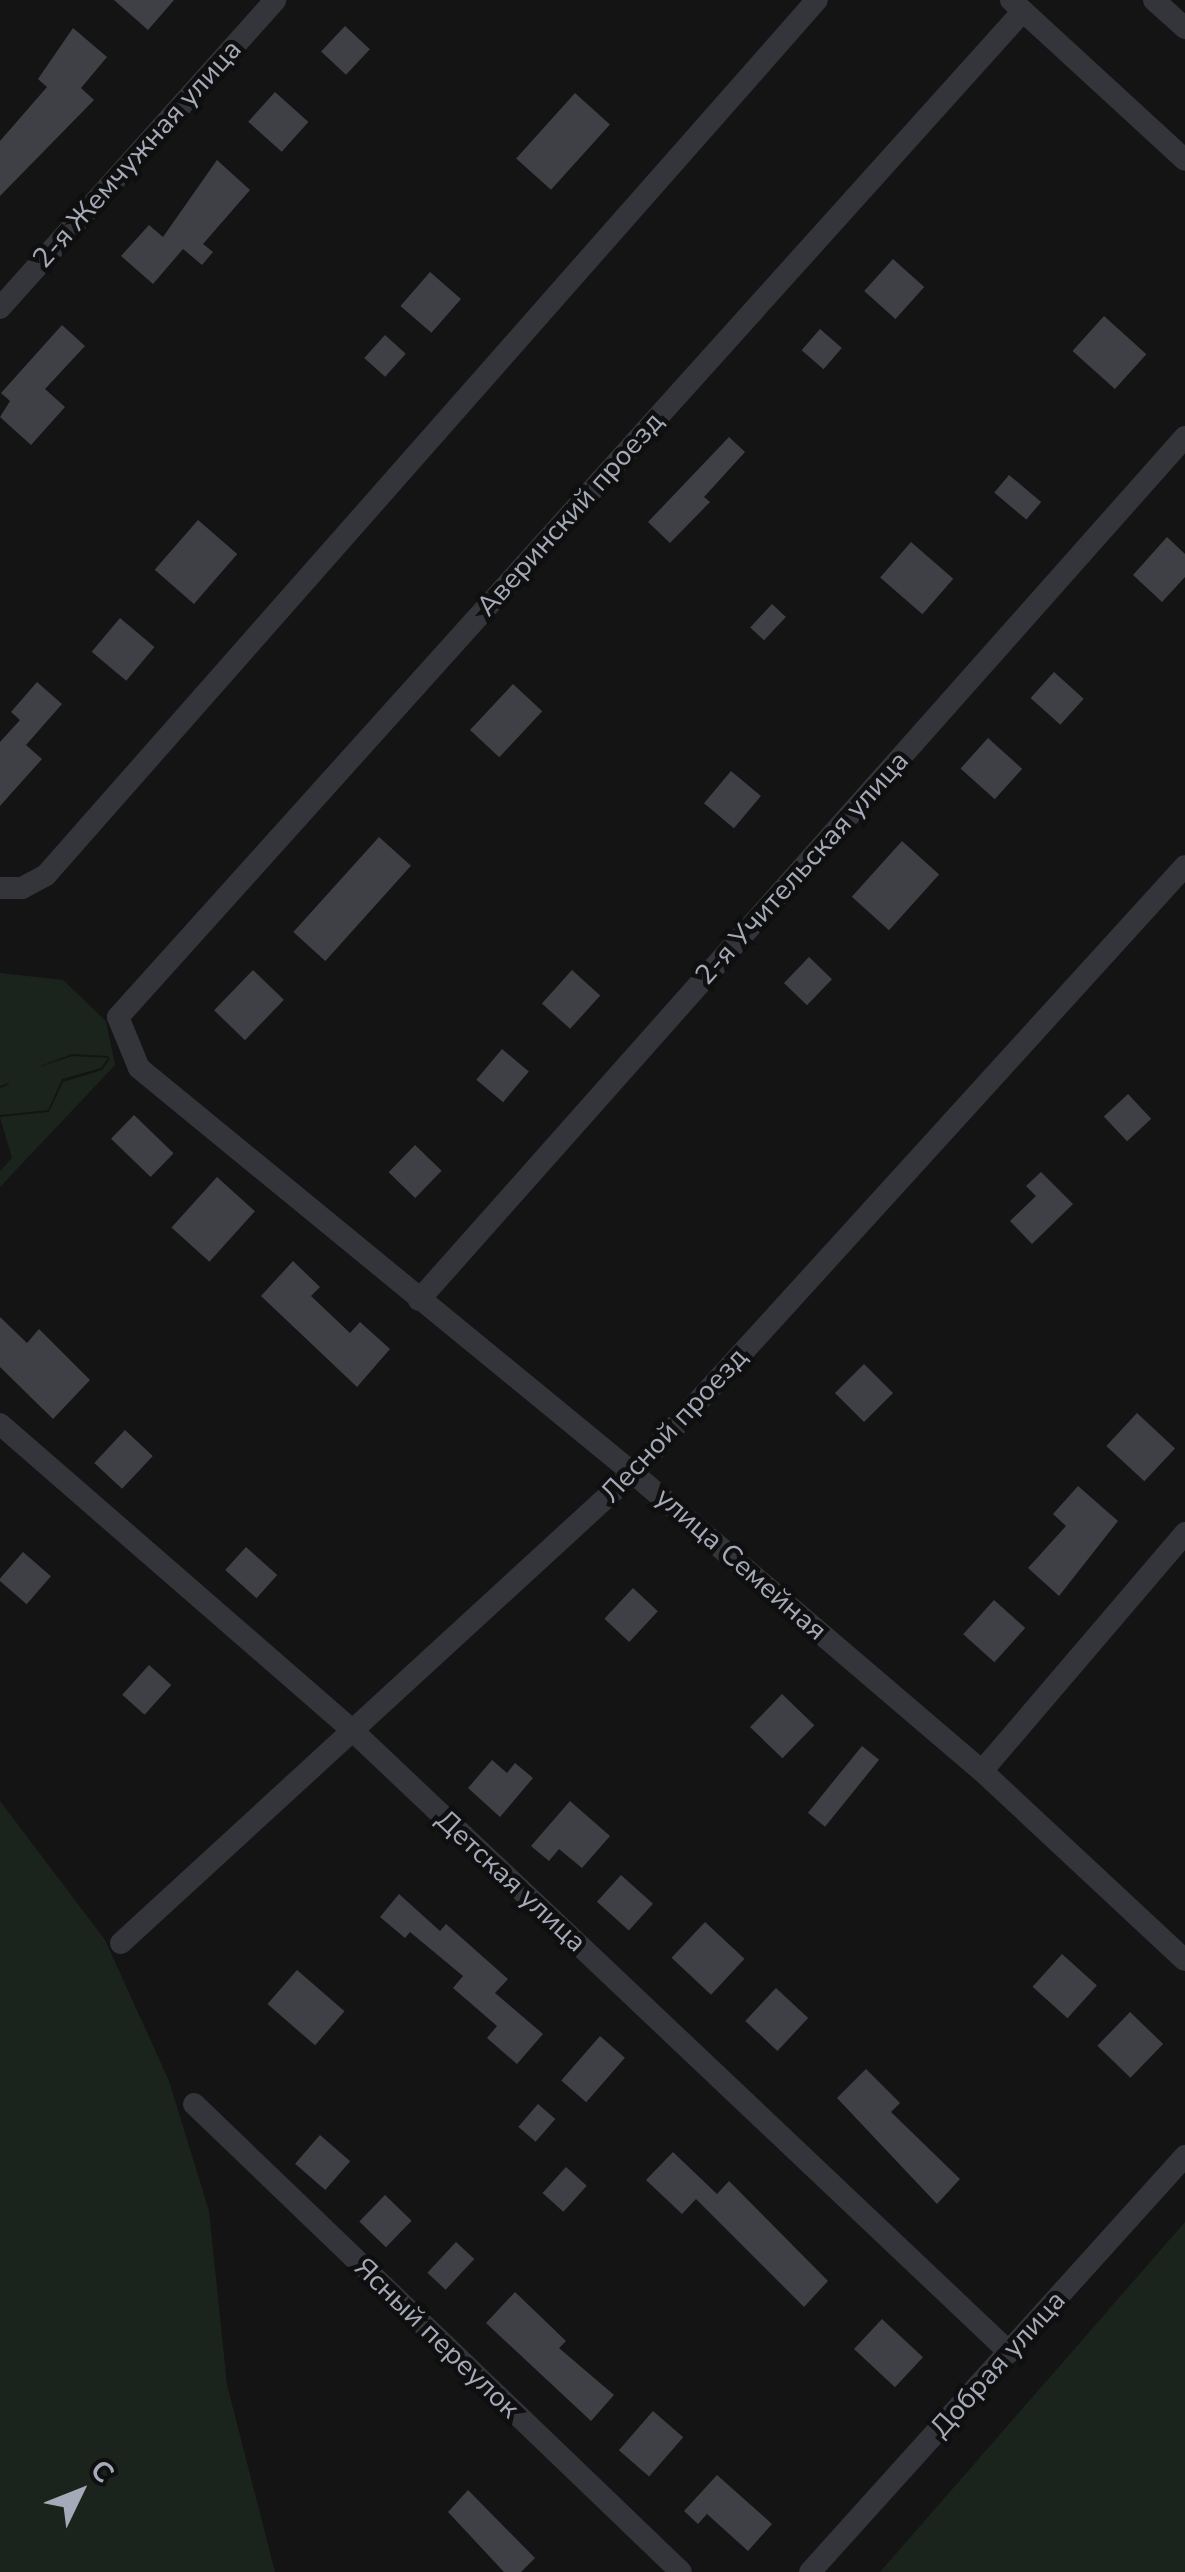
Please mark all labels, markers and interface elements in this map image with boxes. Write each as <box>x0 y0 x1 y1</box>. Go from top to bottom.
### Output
street label: 2-я Жемчужная улица <box>26 33 248 275</box>
street label: Аверинский проезд <box>470 405 670 623</box>
street label: 2-я Учительская улица <box>688 744 916 992</box>
street label: Лесной проезд <box>594 1340 754 1510</box>
street label: улица Семейная <box>649 1481 833 1647</box>
street label: Детская улица <box>429 1803 593 1959</box>
street label: Ясный переулок <box>348 2251 526 2425</box>
street label: Добрая улица <box>923 2284 1073 2444</box>
north arrow <box>30 2442 130 2542</box>
text: С <box>82 2452 122 2491</box>

